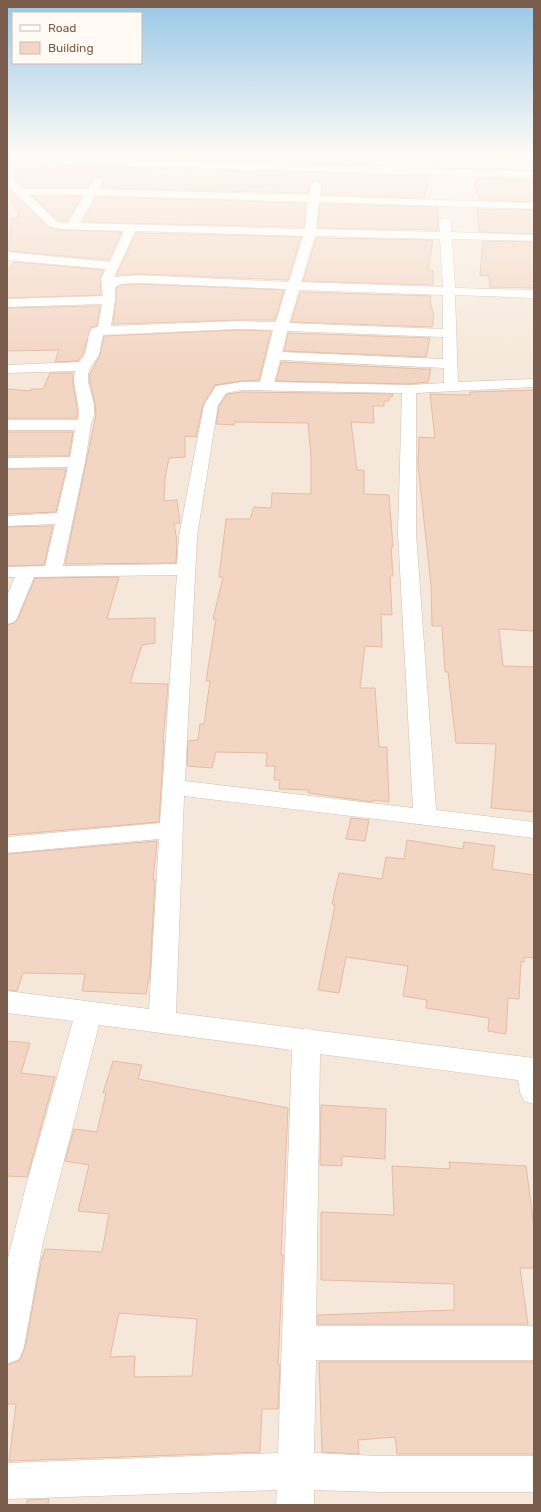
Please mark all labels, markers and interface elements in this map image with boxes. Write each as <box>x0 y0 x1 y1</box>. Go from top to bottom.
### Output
legend <box>12 12 142 64</box>
text: Road <box>48 21 76 35</box>
text: Building <box>48 41 94 55</box>

